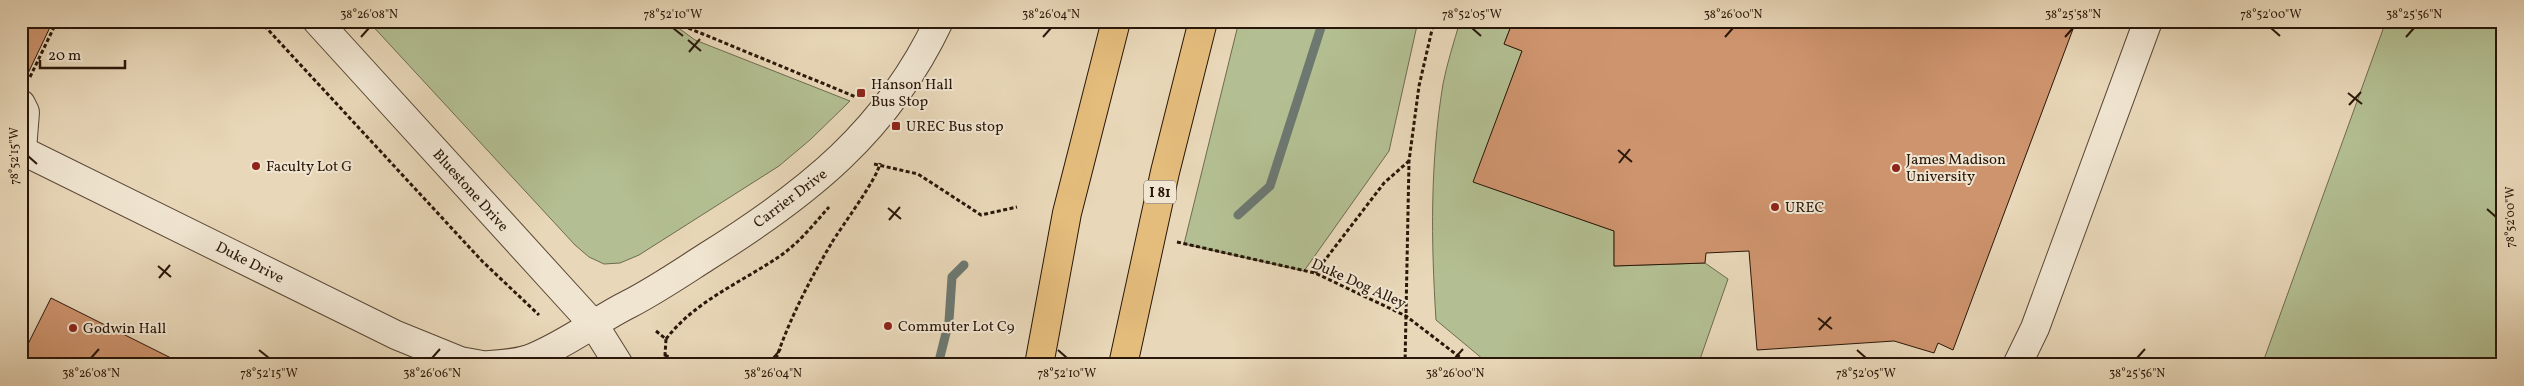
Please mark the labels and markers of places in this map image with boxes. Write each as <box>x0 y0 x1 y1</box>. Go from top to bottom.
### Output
place label: Hanson Hall Bus Stop <box>871 75 953 113</box>
marker: Hanson Hall Bus Stop <box>855 87 867 99</box>
place label: UREC Bus stop <box>906 117 1004 138</box>
marker: UREC Bus stop <box>890 120 902 132</box>
place label: James Madison University <box>1906 150 2006 188</box>
place label: Faculty Lot G <box>266 157 352 178</box>
marker: Faculty Lot G <box>250 160 262 172</box>
marker: James Madison University <box>1890 162 1902 174</box>
place label: UREC <box>1785 198 1824 219</box>
marker: UREC <box>1769 201 1781 213</box>
place label: Commuter Lot C9 <box>898 317 1015 338</box>
place label: Godwin Hall <box>83 319 166 340</box>
marker: Commuter Lot C9 <box>882 320 894 332</box>
marker: Godwin Hall <box>67 322 79 334</box>

